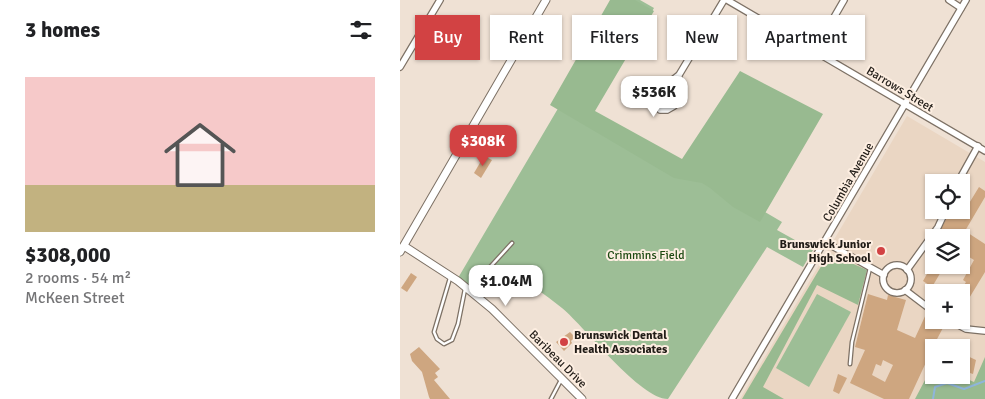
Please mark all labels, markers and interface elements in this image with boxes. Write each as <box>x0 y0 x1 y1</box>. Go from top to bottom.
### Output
chip: Buy <box>415 15 480 60</box>
chip: Rent <box>490 15 562 60</box>
chip: Filters <box>572 15 657 60</box>
chip: New <box>667 15 737 60</box>
chip: Apartment <box>747 15 865 60</box>
icon: filters <box>347 16 375 44</box>
text: 3 homes <box>25 17 100 43</box>
street label: Barrows Street <box>863 63 936 115</box>
pin: $536K <box>619 76 689 118</box>
text: $536K <box>632 82 676 102</box>
icon: home <box>155 110 245 200</box>
pin: $308K <box>448 124 518 167</box>
text: $308K <box>461 131 505 151</box>
street label: Columbia Avenue <box>820 140 877 224</box>
map controls <box>925 174 970 384</box>
button: locate <box>925 174 970 219</box>
button: layers <box>925 229 970 274</box>
place label: Brunswick Junior High School <box>780 237 871 266</box>
text: $308,000 <box>25 242 111 268</box>
marker: Brunswick Junior High School <box>875 245 887 257</box>
park label: Crimmins Field <box>607 248 685 263</box>
pin: $1.04M <box>465 264 547 307</box>
text: 2 rooms · 54 m² <box>25 268 131 288</box>
text: $1.04M <box>480 271 532 291</box>
button: + <box>925 284 970 329</box>
text: McKeen Street <box>25 288 125 308</box>
street label: Baribeau Drive <box>526 327 590 391</box>
place label: Brunswick Dental Health Associates <box>574 328 668 357</box>
marker: Brunswick Dental Health Associates <box>558 336 570 348</box>
button: − <box>925 339 970 384</box>

